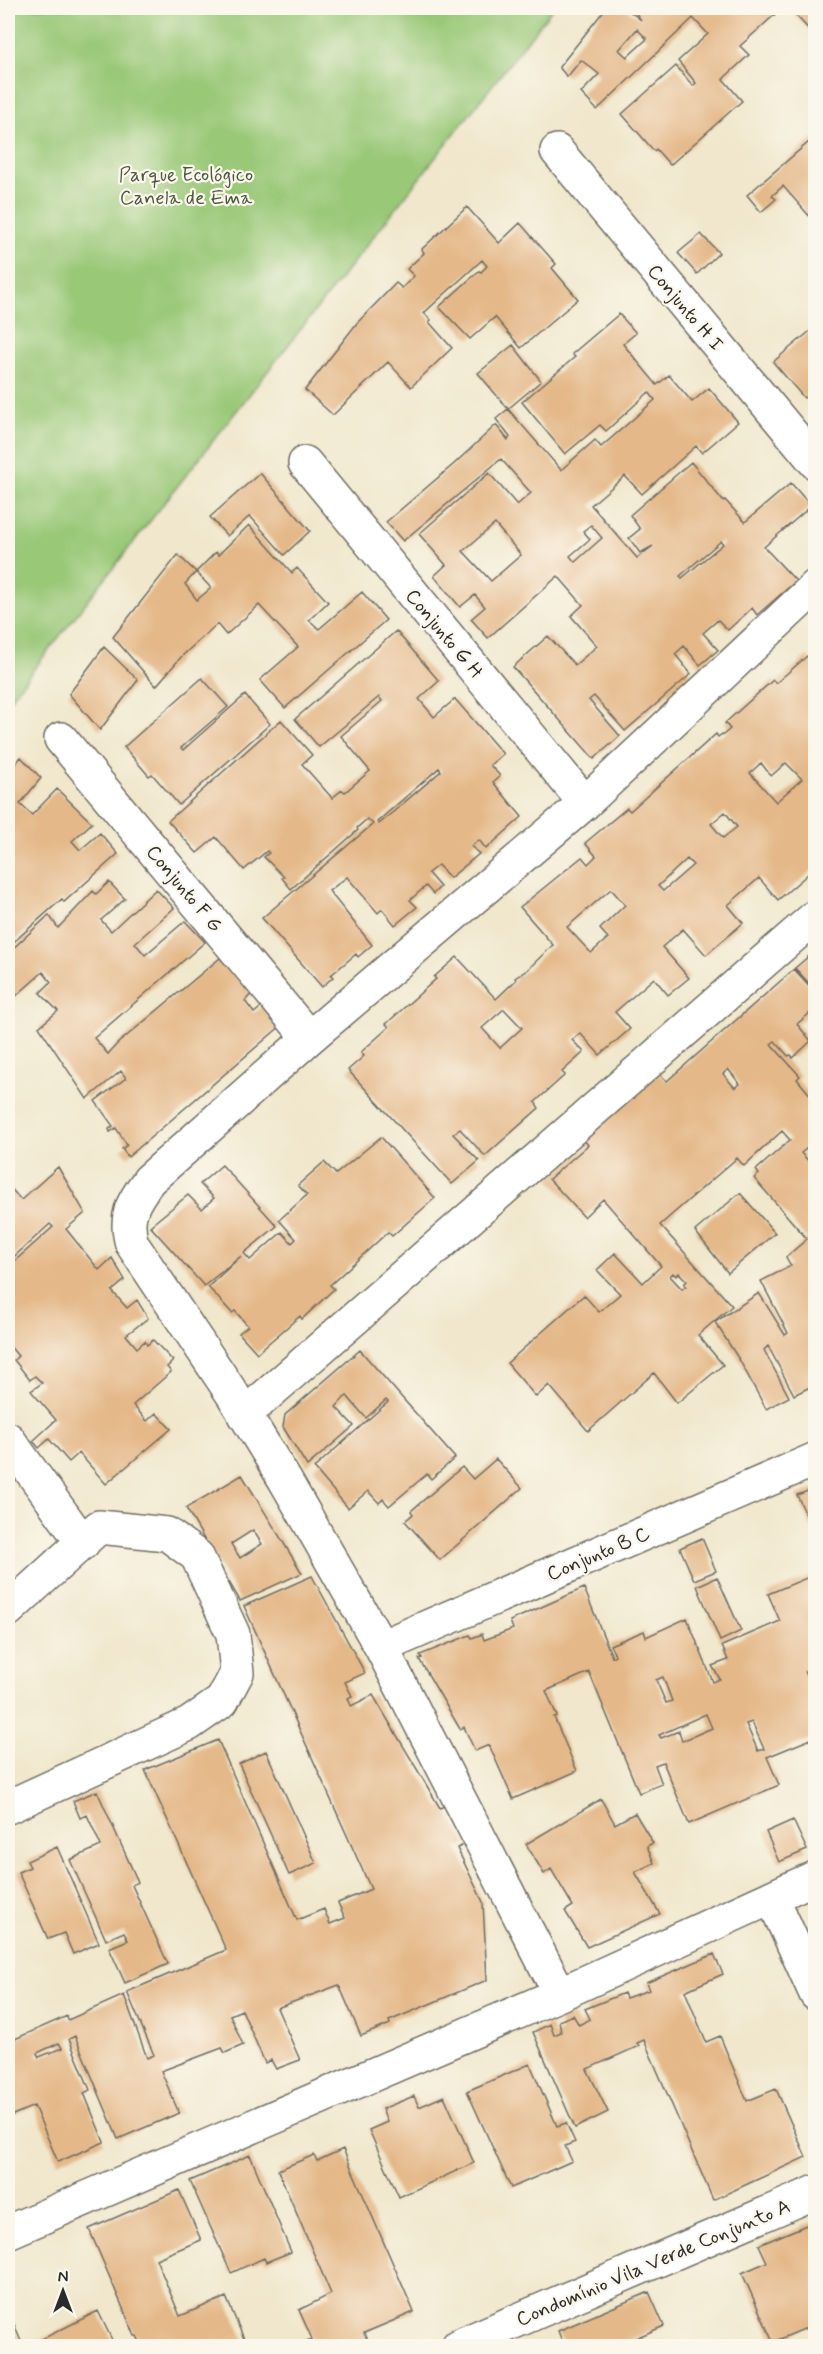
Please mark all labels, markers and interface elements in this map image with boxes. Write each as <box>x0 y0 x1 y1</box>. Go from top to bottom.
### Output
park label: Parque Ecológico Canela de Ema <box>119 162 253 212</box>
street label: Conjunto H I <box>641 259 729 357</box>
street label: Conjunto G H <box>399 584 489 684</box>
street label: Conjunto F G <box>139 840 228 938</box>
street label: Conjunto B C <box>543 1521 654 1588</box>
street label: Condomínio Vila Verde Conjunto A <box>512 2193 795 2333</box>
north arrow <box>33 2261 93 2321</box>
text: N <box>58 2267 68 2288</box>

